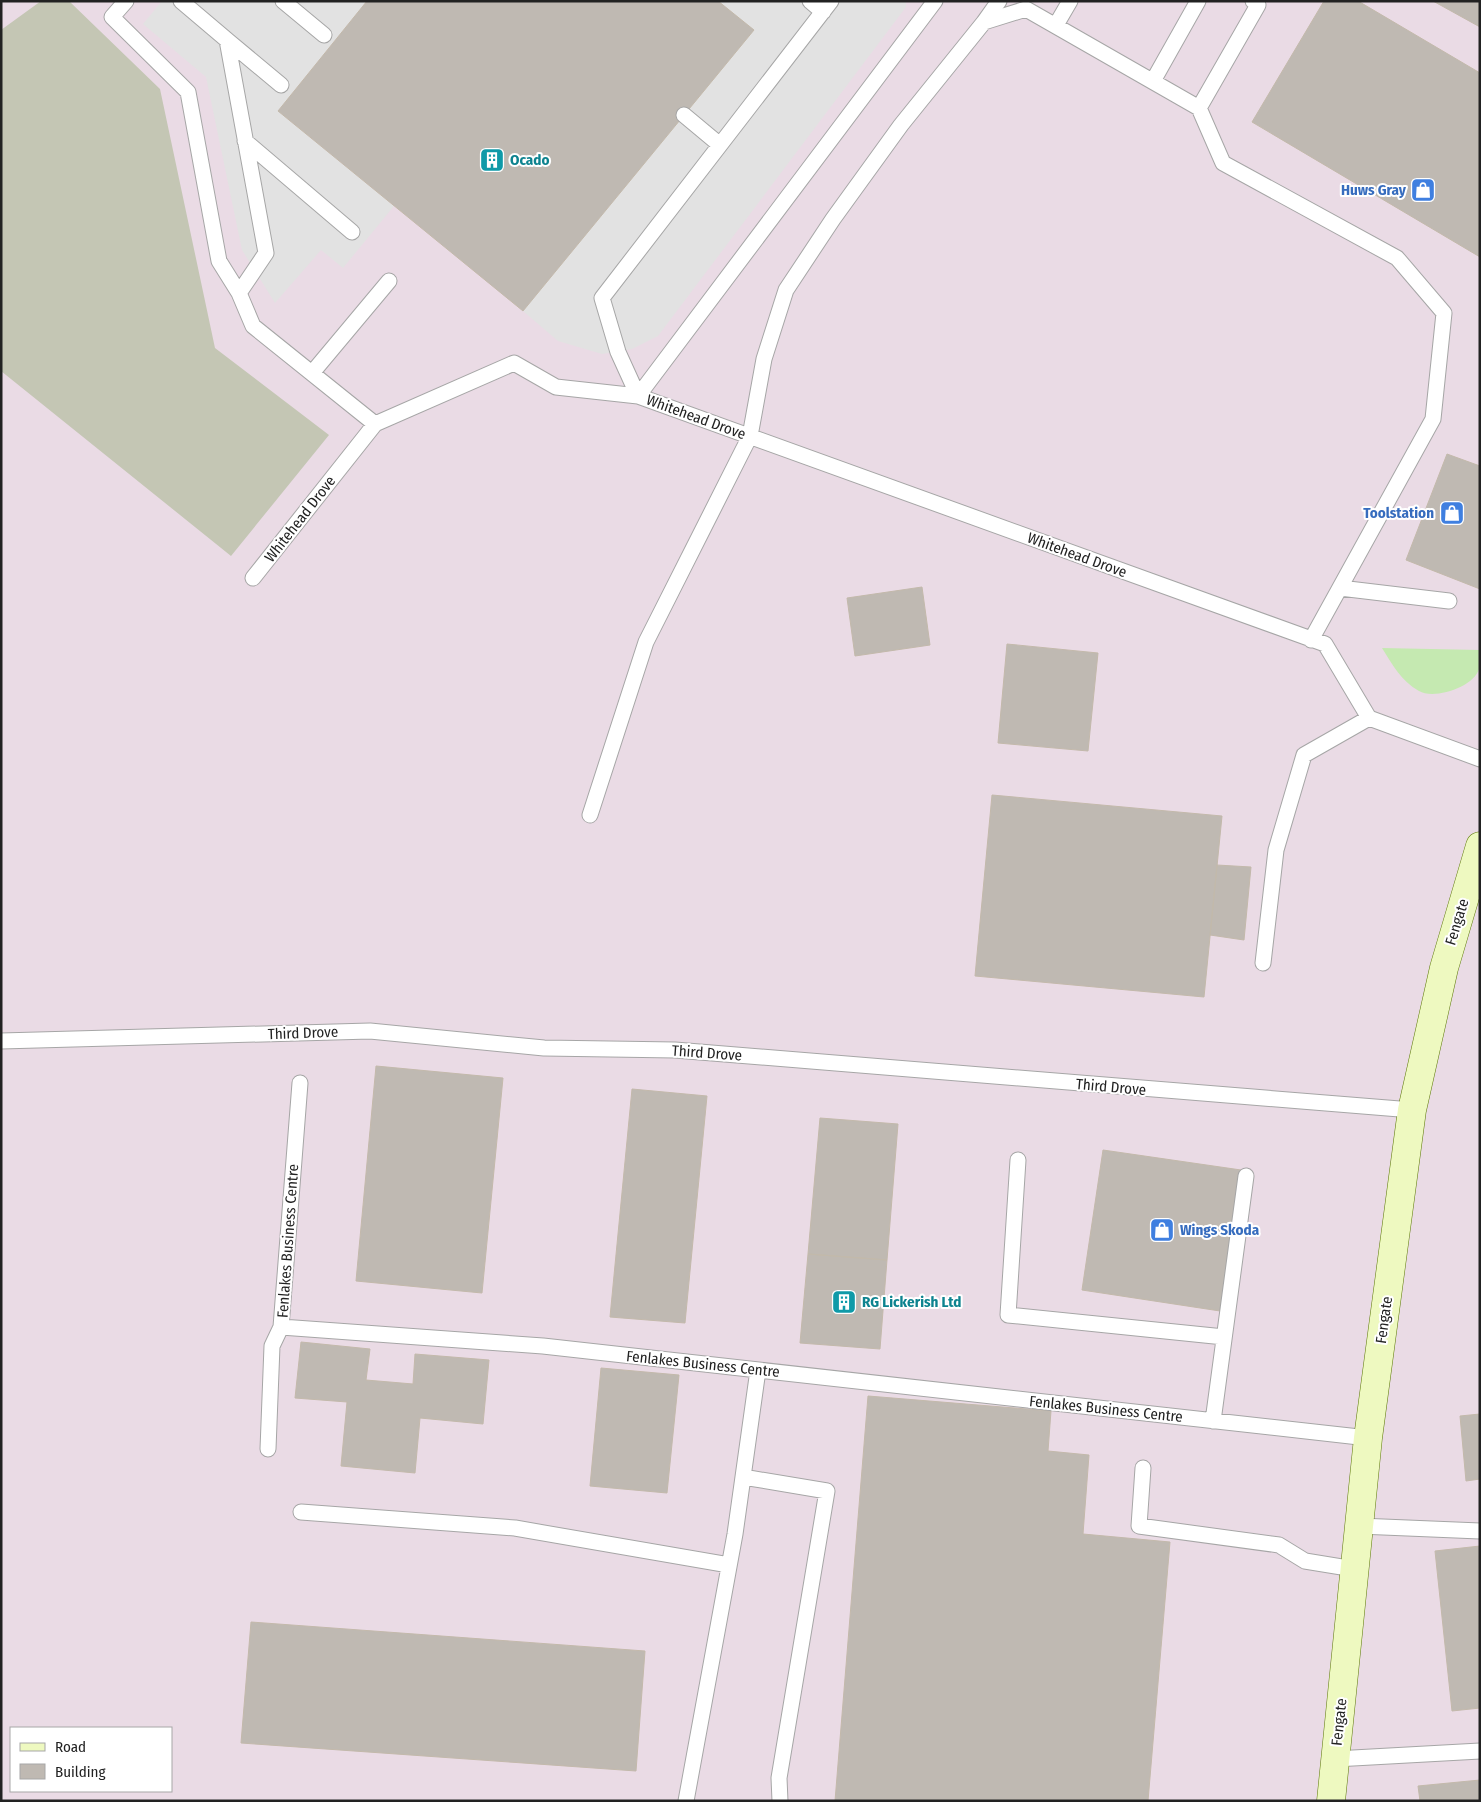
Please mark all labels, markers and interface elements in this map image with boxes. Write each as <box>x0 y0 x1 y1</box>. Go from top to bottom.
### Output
building icon: Ocado <box>479 147 505 173</box>
place label: Ocado <box>510 151 549 169</box>
shop icon: Huws Gray <box>1410 177 1436 203</box>
place label: Huws Gray <box>1341 181 1407 199</box>
street label: Whitehead Drove <box>644 391 748 443</box>
street label: Whitehead Drove <box>261 472 339 566</box>
shop icon: Toolstation <box>1439 500 1465 526</box>
place label: Toolstation <box>1363 504 1434 522</box>
street label: Whitehead Drove <box>1025 529 1129 581</box>
street label: Fengate <box>1441 897 1473 947</box>
street label: Third Drove <box>268 1023 338 1043</box>
street label: Third Drove <box>671 1042 743 1064</box>
street label: Third Drove <box>1075 1075 1147 1099</box>
street label: Fenlakes Business Centre <box>274 1163 302 1319</box>
shop icon: Wings Skoda <box>1149 1217 1175 1243</box>
place label: Wings Skoda <box>1180 1221 1260 1239</box>
building icon: RG Lickerish Ltd <box>831 1289 857 1315</box>
place label: RG Lickerish Ltd <box>862 1293 961 1311</box>
street label: Fengate <box>1372 1295 1396 1345</box>
street label: Fenlakes Business Centre <box>625 1347 781 1381</box>
street label: Fenlakes Business Centre <box>1028 1392 1184 1426</box>
street label: Fengate <box>1328 1697 1350 1747</box>
legend <box>10 1727 172 1792</box>
text: Road <box>55 1738 86 1756</box>
text: Building <box>55 1763 106 1781</box>

